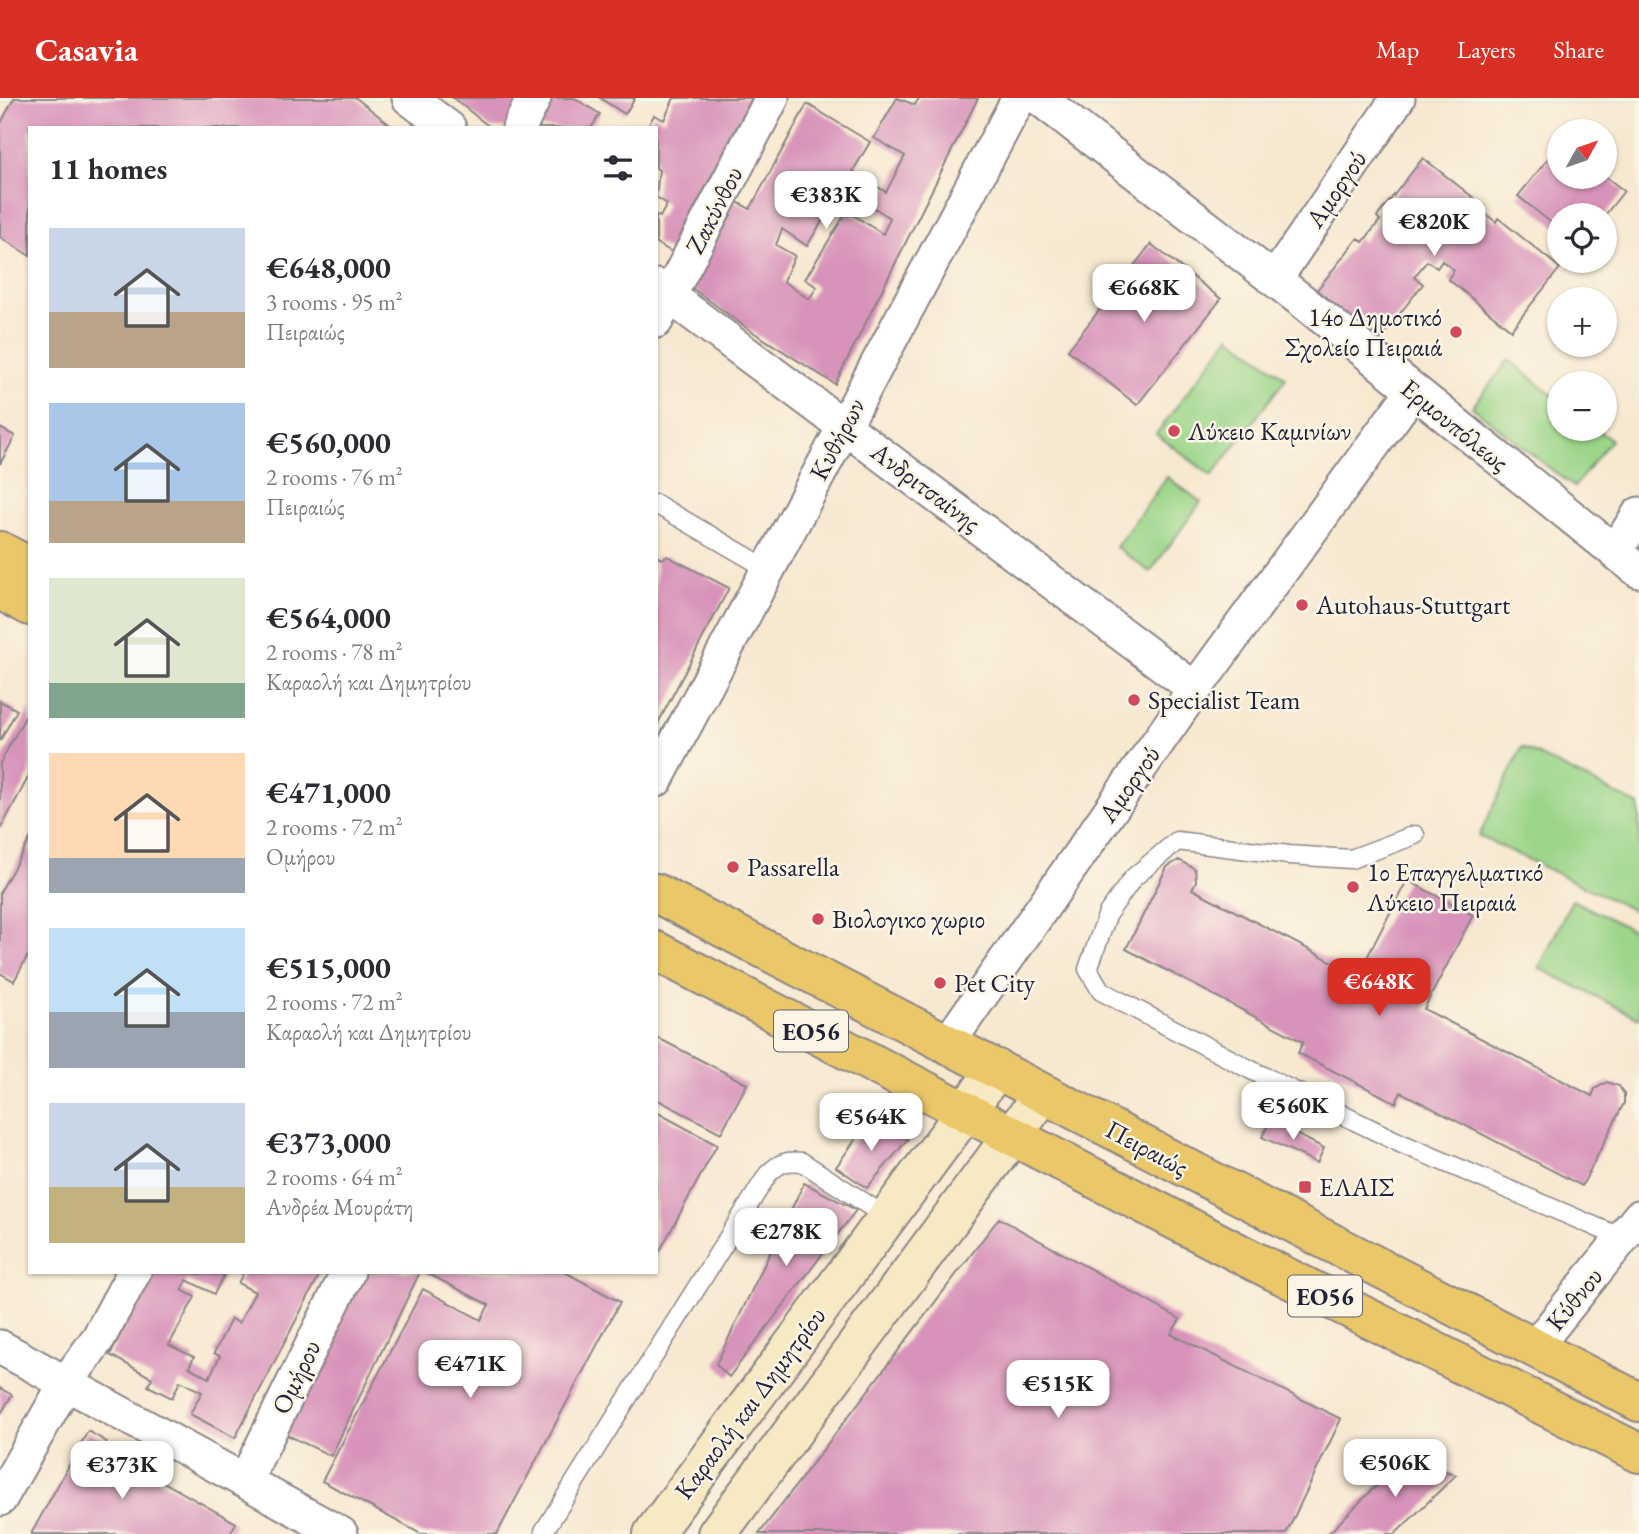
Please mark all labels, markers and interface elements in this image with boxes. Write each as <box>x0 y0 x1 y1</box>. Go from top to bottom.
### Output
text: Casavia <box>35 28 138 71</box>
text: Map <box>1376 34 1419 65</box>
text: Layers <box>1457 34 1516 65</box>
text: Share <box>1554 34 1604 65</box>
north arrow <box>1547 119 1617 189</box>
map controls <box>1547 119 1617 441</box>
street label: Αμοργού <box>1297 144 1374 235</box>
text: 11 homes <box>49 149 167 188</box>
icon: filters <box>599 149 637 187</box>
street label: Ζακύνθου <box>677 160 751 260</box>
pin: €383K <box>777 172 875 231</box>
text: €383K <box>790 179 862 209</box>
pin: €820K <box>1385 198 1483 258</box>
button: locate <box>1547 203 1617 273</box>
text: €820K <box>1398 206 1470 236</box>
text: €648,000 <box>266 248 391 287</box>
icon: home <box>105 256 189 340</box>
pin: €668K <box>1095 264 1193 324</box>
text: €668K <box>1108 272 1180 302</box>
text: 3 rooms · 95 m² <box>266 287 403 317</box>
button: + <box>1547 287 1617 357</box>
place label: 14ο Δημοτικό Σχολείο Πειραιά <box>1285 300 1442 364</box>
text: Πειραιώς <box>266 317 345 347</box>
marker: 14ο Δημοτικό Σχολείο Πειραιά <box>1448 324 1464 340</box>
street label: Ερμουπόλεως <box>1394 371 1516 479</box>
button: − <box>1547 371 1617 441</box>
street label: Κυθήρων <box>801 392 873 486</box>
place label: Λύκειο Καμινίων <box>1187 414 1351 448</box>
text: €560,000 <box>266 423 391 462</box>
marker: Λύκειο Καμινίων <box>1166 423 1182 439</box>
icon: home <box>105 431 189 515</box>
street label: Ανδριτσαίνης <box>863 434 988 539</box>
text: 2 rooms · 76 m² <box>266 462 403 492</box>
text: Πειραιώς <box>266 492 345 522</box>
place label: Autohaus-Stuttgart <box>1315 588 1510 622</box>
marker: Autohaus-Stuttgart <box>1294 597 1310 613</box>
text: €564,000 <box>266 598 391 637</box>
icon: home <box>105 606 189 690</box>
text: 2 rooms · 78 m² <box>266 637 403 667</box>
text: Καραολή και Δημητρίου <box>266 667 472 697</box>
place label: Specialist Team <box>1148 683 1301 717</box>
marker: Specialist Team <box>1126 692 1142 708</box>
street label: Αμοργού <box>1090 739 1168 830</box>
text: €471,000 <box>266 773 391 812</box>
icon: home <box>105 781 189 865</box>
text: 2 rooms · 72 m² <box>266 812 403 842</box>
text: Ομήρου <box>266 842 335 872</box>
place label: Passarella <box>747 850 840 884</box>
place label: 1ο Επαγγελματικό Λύκειο Πειραιά <box>1366 855 1543 919</box>
marker: Passarella <box>725 859 741 875</box>
marker: 1ο Επαγγελματικό Λύκειο Πειραιά <box>1345 879 1361 895</box>
place label: Βιολογικο χωριο <box>832 902 985 936</box>
marker: Βιολογικο χωριο <box>810 911 826 927</box>
text: €515,000 <box>266 948 391 987</box>
icon: home <box>105 956 189 1040</box>
pin: €648K <box>1330 958 1428 1018</box>
place label: Pet City <box>954 966 1036 1000</box>
text: €648K <box>1343 966 1415 996</box>
marker: Pet City <box>932 975 948 991</box>
text: 2 rooms · 72 m² <box>266 987 403 1017</box>
road number: ΕΟ56 <box>774 1010 848 1051</box>
text: Καραολή και Δημητρίου <box>266 1017 472 1047</box>
pin: €560K <box>1244 1082 1342 1142</box>
text: €560K <box>1257 1090 1329 1120</box>
pin: €564K <box>822 1094 920 1153</box>
text: €564K <box>835 1101 907 1131</box>
street label: Πειραιώς <box>1100 1112 1194 1184</box>
text: €373,000 <box>266 1123 391 1162</box>
icon: home <box>105 1131 189 1215</box>
text: 2 rooms · 64 m² <box>266 1162 403 1192</box>
place label: ΕΛΑΙΣ <box>1319 1170 1394 1204</box>
marker: ΕΛΑΙΣ <box>1297 1179 1313 1195</box>
text: Ανδρέα Μουράτη <box>266 1192 413 1222</box>
pin: €278K <box>737 1208 835 1268</box>
text: €278K <box>750 1216 822 1246</box>
street label: Κύθνου <box>1538 1260 1610 1338</box>
road number: ΕΟ56 <box>1288 1276 1362 1316</box>
street label: Καραολή και Δημητρίου <box>666 1300 834 1506</box>
street label: Ομήρου <box>264 1334 328 1420</box>
pin: €471K <box>421 1340 519 1400</box>
text: €471K <box>434 1348 506 1378</box>
pin: €515K <box>1009 1360 1107 1420</box>
text: €515K <box>1022 1368 1094 1398</box>
pin: €506K <box>1346 1440 1444 1499</box>
pin: €373K <box>73 1442 171 1501</box>
text: €506K <box>1359 1447 1431 1477</box>
text: €373K <box>86 1449 158 1479</box>

